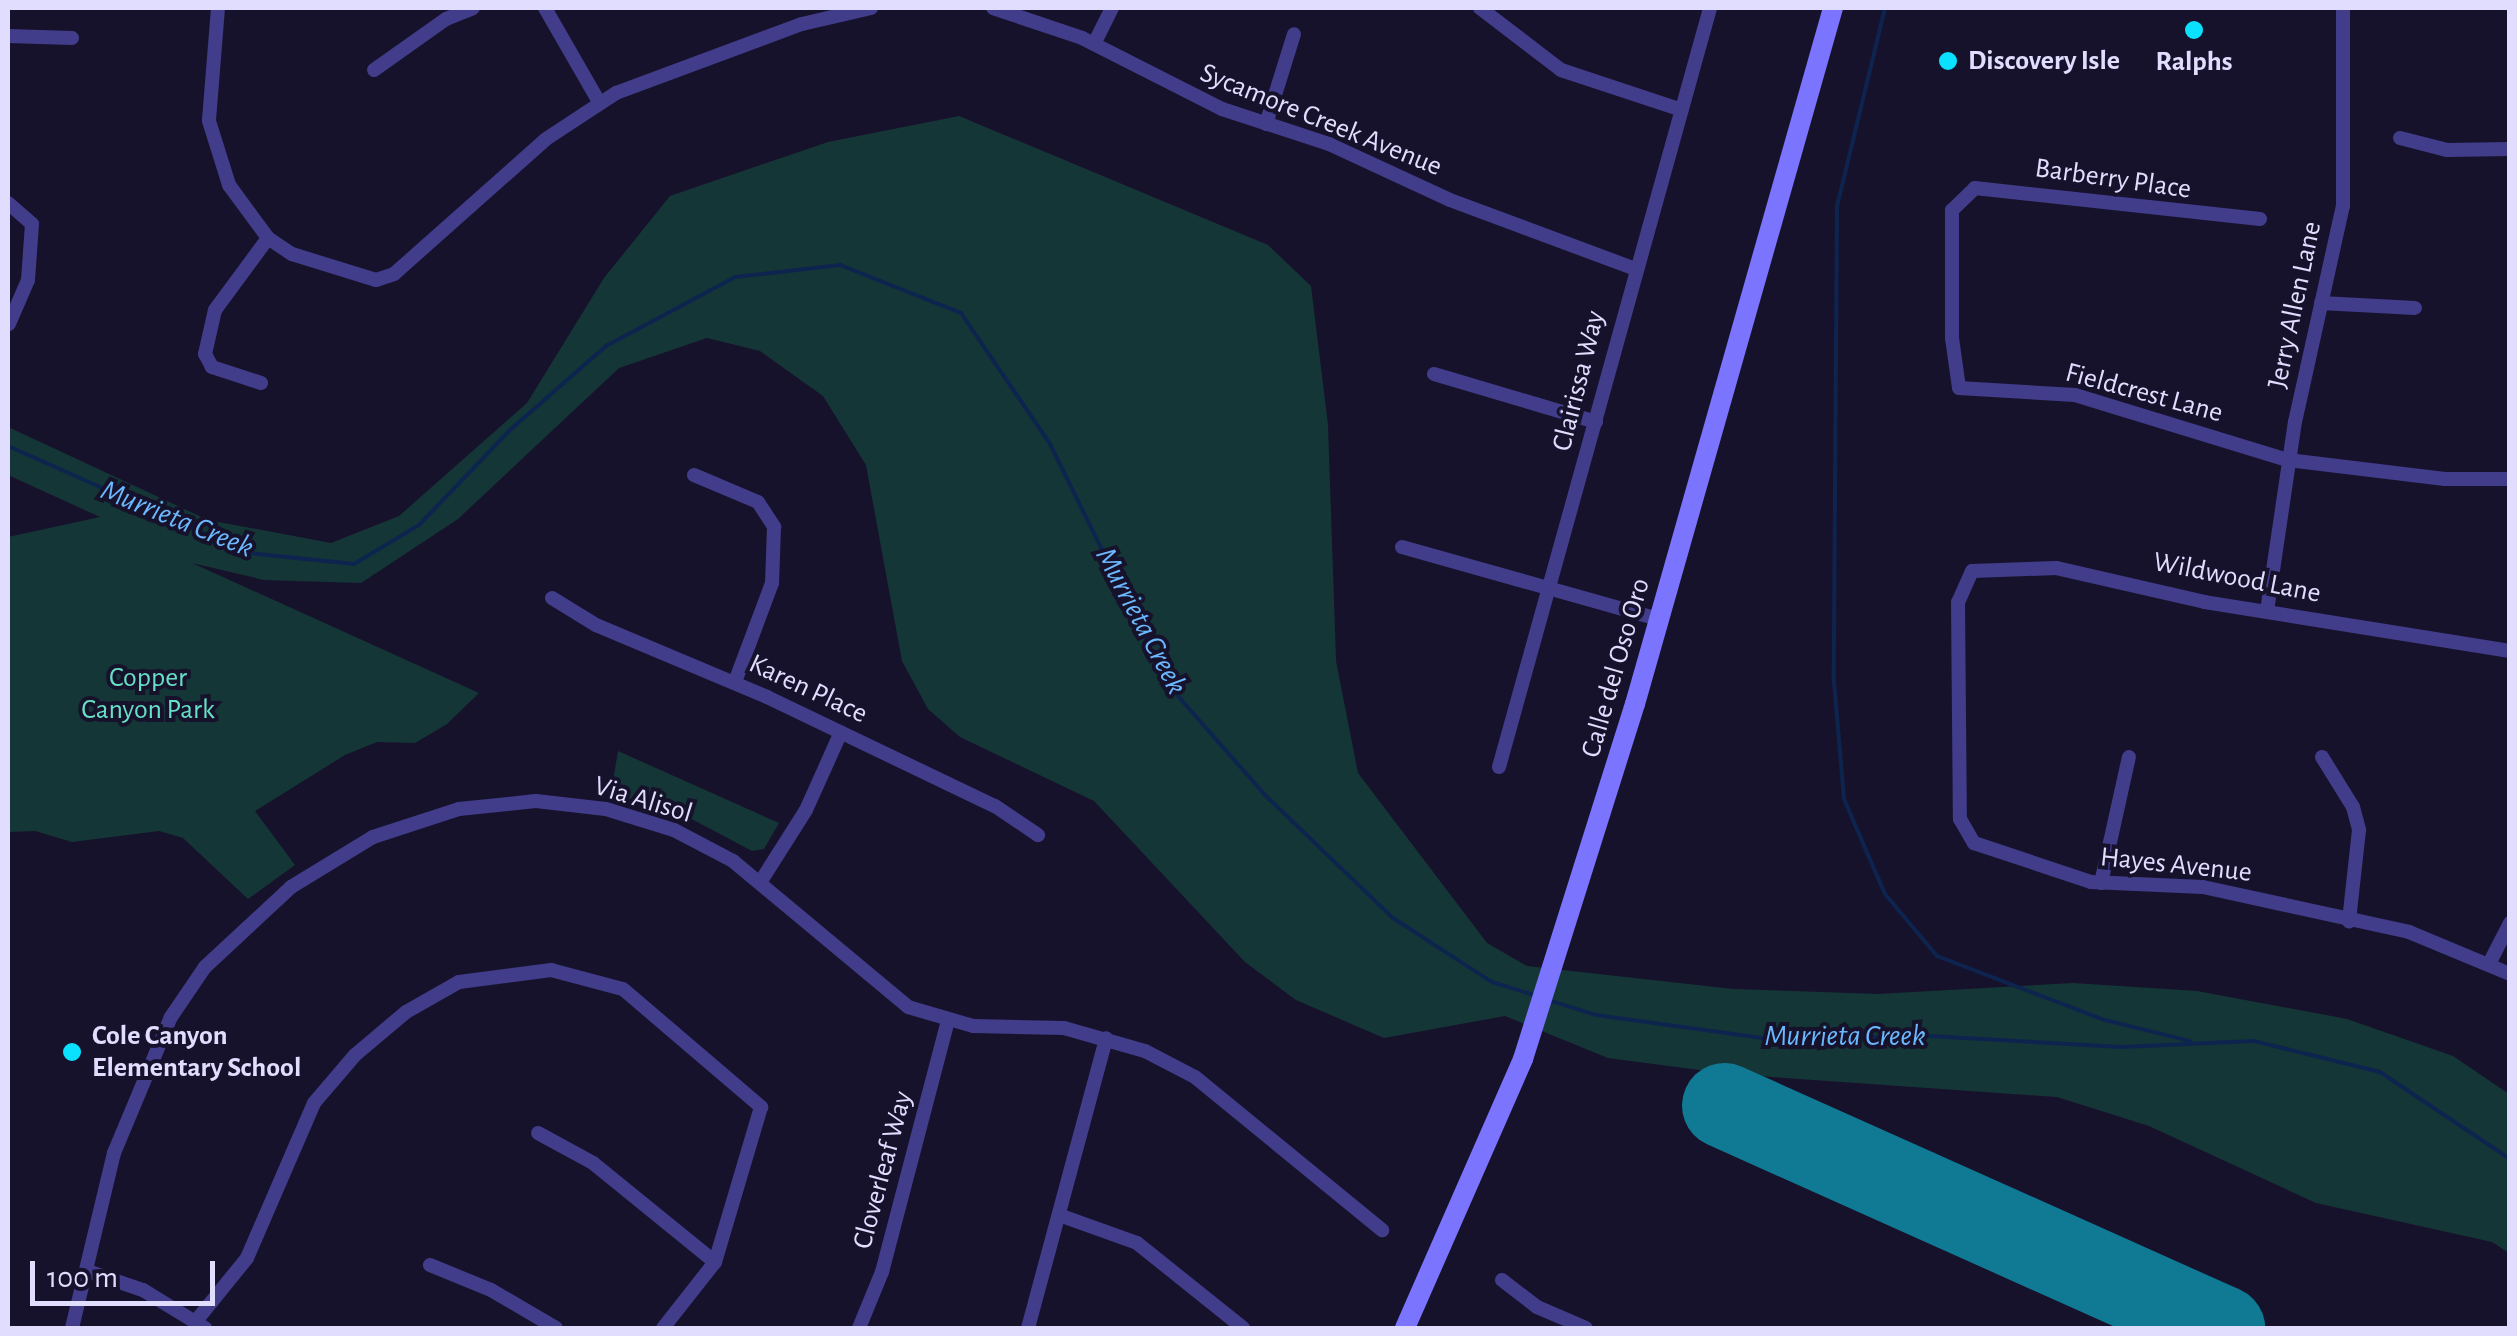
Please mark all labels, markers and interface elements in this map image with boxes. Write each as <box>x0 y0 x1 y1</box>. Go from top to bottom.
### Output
marker: Ralphs <box>2183 19 2205 41</box>
place label: Discovery Isle <box>1968 44 2120 78</box>
place label: Ralphs <box>2155 45 2233 79</box>
marker: Discovery Isle <box>1937 50 1959 72</box>
street label: Sycamore Creek Avenue <box>1195 56 1447 184</box>
street label: Barberry Place <box>2033 151 2193 207</box>
street label: Jerry Allen Lane <box>2261 219 2329 391</box>
street label: Clairissa Way <box>1545 307 1613 455</box>
street label: Fieldcrest Lane <box>2062 356 2226 430</box>
water label: Murrieta Creek <box>96 472 258 566</box>
water label: Murrieta Creek <box>1087 541 1195 701</box>
street label: Wildwood Lane <box>2150 545 2324 611</box>
street label: Calle del Oso Oro <box>1574 575 1658 761</box>
street label: Karen Place <box>743 647 873 731</box>
park label: Copper Canyon Park <box>81 661 215 727</box>
street label: Via Alisol <box>590 769 696 831</box>
street label: Hayes Avenue <box>2099 840 2253 890</box>
water label: Murrieta Creek <box>1764 1018 1926 1054</box>
place label: Cole Canyon Elementary School <box>92 1019 301 1085</box>
marker: Cole Canyon Elementary School <box>61 1041 83 1063</box>
street label: Cloverleaf Way <box>846 1087 920 1253</box>
scale bar <box>35 1241 220 1303</box>
text: 100 m <box>47 1263 118 1293</box>

